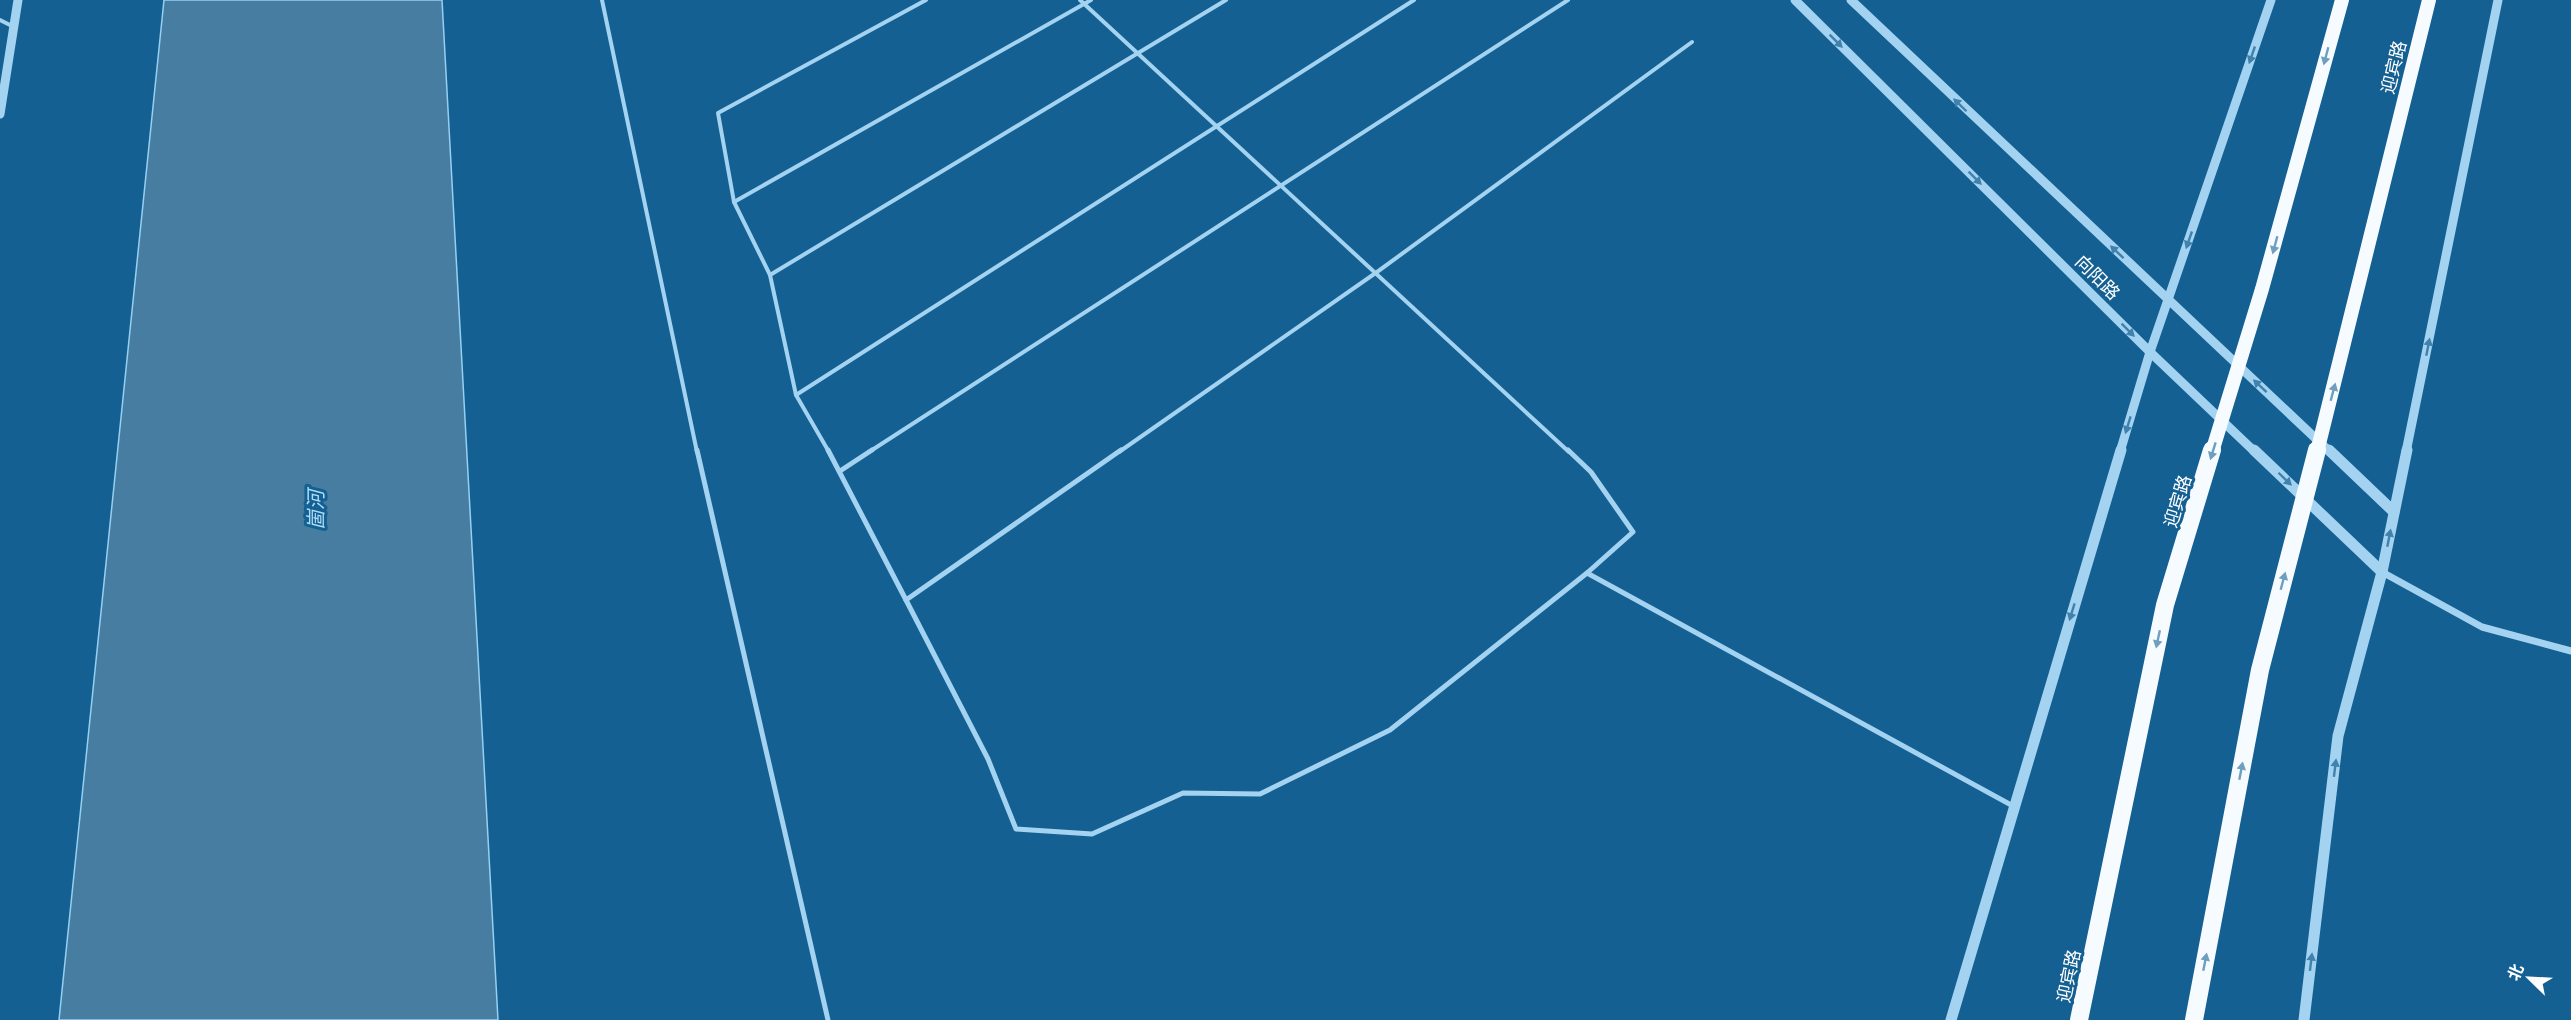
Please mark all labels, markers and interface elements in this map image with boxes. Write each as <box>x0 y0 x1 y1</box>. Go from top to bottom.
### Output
one-way arrow <box>1829 34 1843 48</box>
street label: 迎宾路 <box>2375 38 2411 96</box>
one-way arrow <box>2247 46 2256 64</box>
one-way arrow <box>2321 48 2330 66</box>
one-way arrow <box>1953 98 1967 112</box>
one-way arrow <box>1967 171 1981 185</box>
one-way arrow <box>2183 231 2193 249</box>
one-way arrow <box>2269 235 2279 254</box>
one-way arrow <box>2111 246 2125 260</box>
street label: 向阳路 <box>2070 249 2126 305</box>
one-way arrow <box>2121 323 2135 337</box>
one-way arrow <box>2424 337 2433 356</box>
one-way arrow <box>2252 379 2267 393</box>
one-way arrow <box>2328 383 2338 401</box>
one-way arrow <box>2123 416 2132 434</box>
one-way arrow <box>2207 442 2217 460</box>
street label: 迎宾路 <box>2158 472 2196 530</box>
one-way arrow <box>2277 472 2291 486</box>
water label: 崮河 <box>302 486 329 530</box>
one-way arrow <box>2385 528 2394 547</box>
one-way arrow <box>2279 571 2289 590</box>
one-way arrow <box>2067 603 2076 621</box>
one-way arrow <box>2153 629 2163 648</box>
one-way arrow <box>2330 759 2339 778</box>
one-way arrow <box>2237 761 2246 780</box>
street label: 迎宾路 <box>2051 947 2085 1005</box>
north arrow <box>2499 948 2559 1008</box>
one-way arrow <box>2307 952 2316 971</box>
one-way arrow <box>2201 953 2210 972</box>
text: 北 <box>2502 960 2529 984</box>

